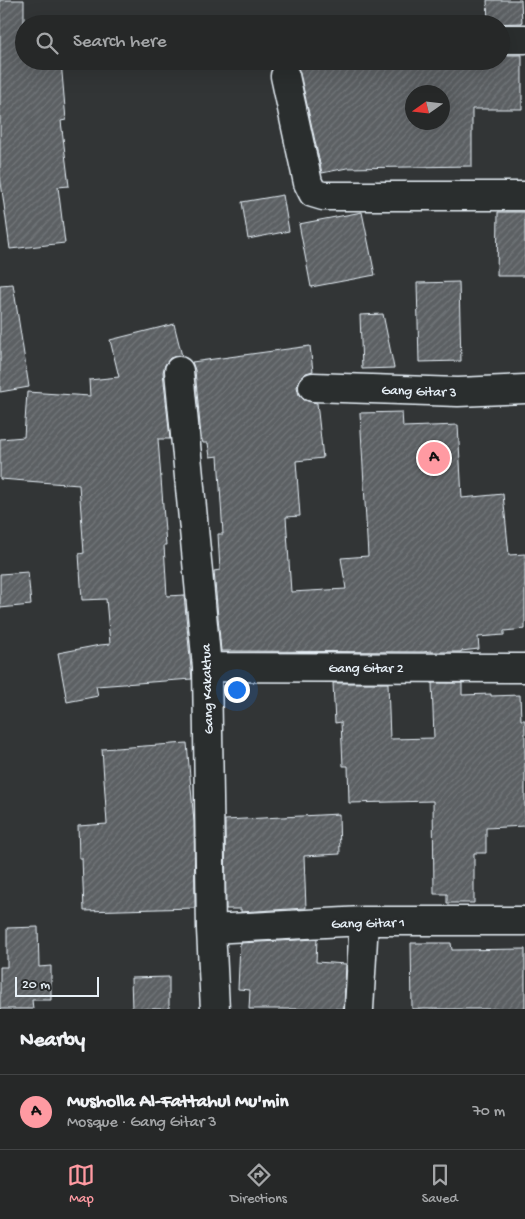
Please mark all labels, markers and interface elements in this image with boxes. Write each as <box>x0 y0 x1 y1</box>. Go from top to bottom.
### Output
search box <box>15 15 510 70</box>
icon: search <box>33 29 61 57</box>
text: Search here <box>73 31 167 54</box>
north arrow <box>405 85 450 130</box>
street label: Gang Gitar 3 <box>381 383 457 402</box>
pin: A <box>418 439 450 477</box>
street label: Gang Kakaktua <box>198 642 219 734</box>
street label: Gang Gitar 2 <box>328 661 404 678</box>
your location <box>224 677 250 703</box>
street label: Gang Gitar 1 <box>331 915 405 934</box>
scale bar <box>15 974 99 997</box>
text: 20 m <box>22 977 50 994</box>
text: Nearby <box>20 1029 85 1054</box>
text: Musholla Al-Fattahul Mu'min <box>67 1091 289 1114</box>
text: A <box>31 1103 41 1122</box>
text: 70 m <box>472 1103 505 1122</box>
text: Mosque · Gang Gitar 3 <box>67 1114 216 1133</box>
tab: Map <box>67 1161 95 1208</box>
tab: Directions <box>230 1161 287 1208</box>
tab: Saved <box>422 1161 458 1208</box>

